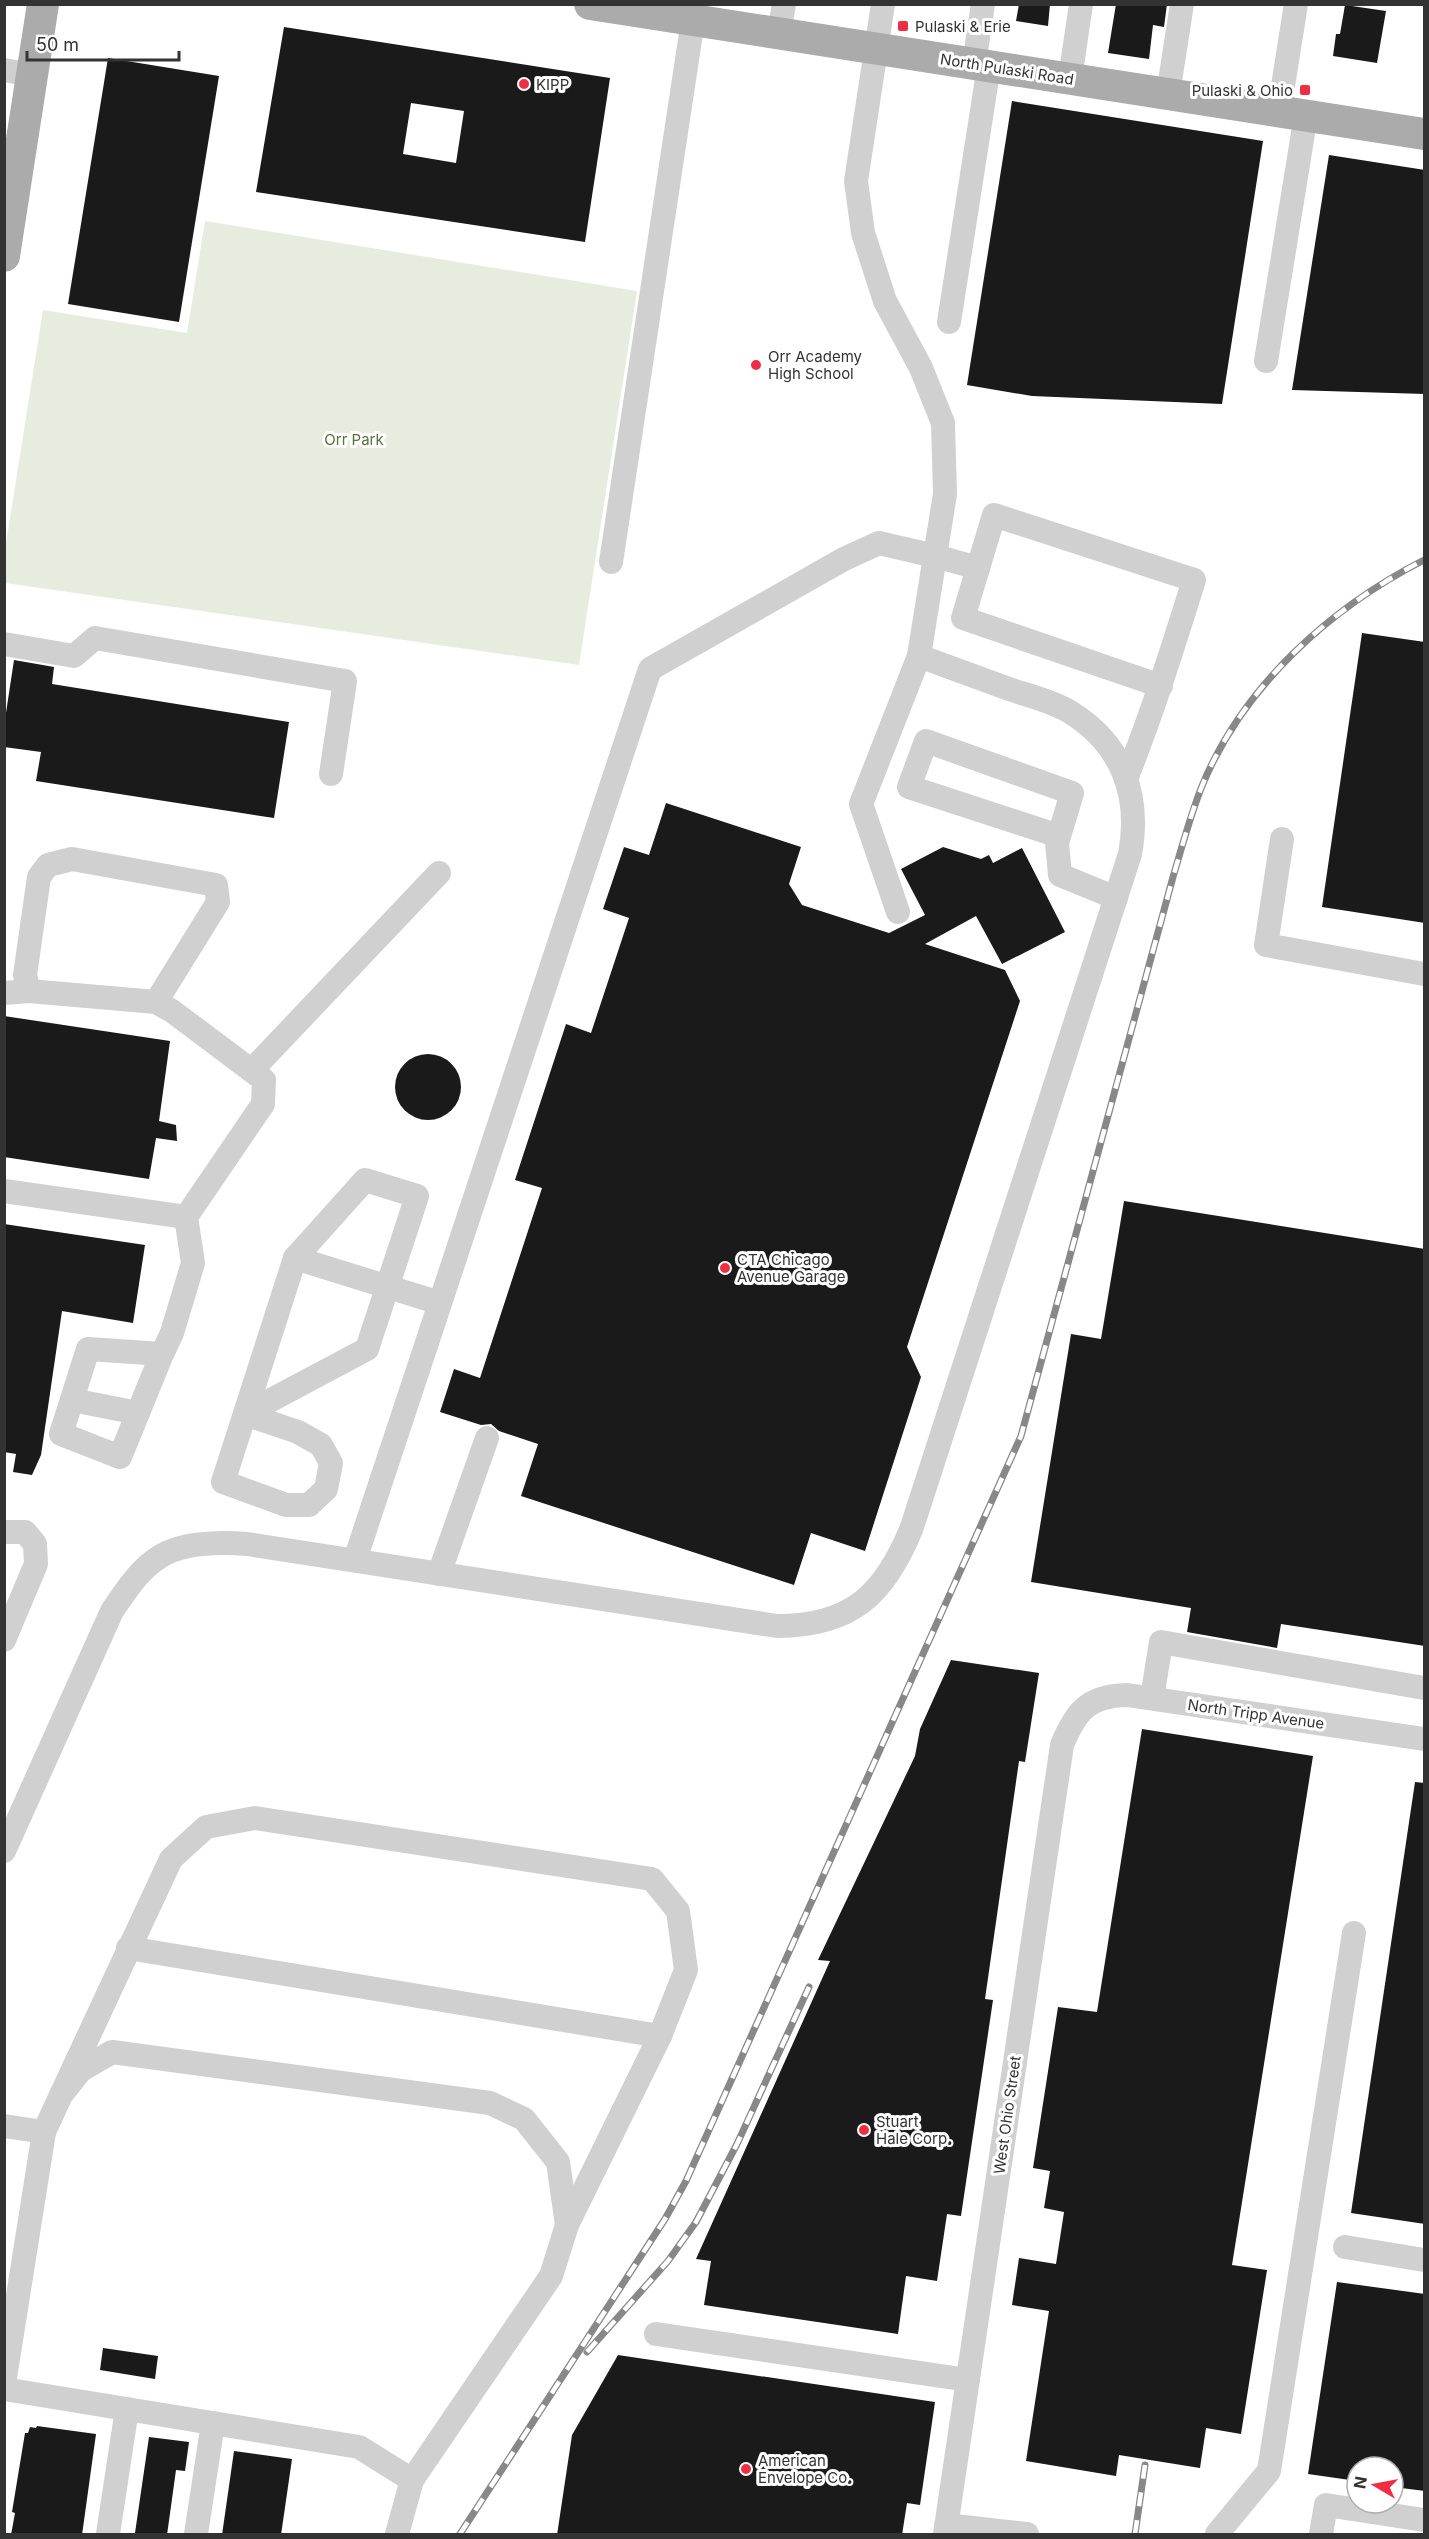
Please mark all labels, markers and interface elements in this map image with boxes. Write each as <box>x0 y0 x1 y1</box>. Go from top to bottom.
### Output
place label: Pulaski & Erie <box>915 17 1011 36</box>
marker: Pulaski & Erie <box>896 19 910 33</box>
scale bar <box>27 24 178 62</box>
text: 50 m <box>36 34 79 55</box>
street label: North Pulaski Road <box>939 49 1075 89</box>
place label: KIPP <box>536 75 569 94</box>
marker: KIPP <box>517 77 531 91</box>
place label: Pulaski & Ohio <box>1192 81 1293 100</box>
marker: Pulaski & Ohio <box>1298 83 1312 97</box>
place label: Orr Academy High School <box>768 347 863 383</box>
marker: Orr Academy High School <box>749 358 763 372</box>
park label: Orr Park <box>324 430 384 449</box>
place label: CTA Chicago Avenue Garage <box>737 1250 846 1286</box>
marker: CTA Chicago Avenue Garage <box>718 1261 732 1275</box>
street label: North Tripp Avenue <box>1186 1695 1326 1733</box>
street label: West Ohio Street <box>989 2055 1025 2175</box>
place label: Stuart Hale Corp. <box>876 2112 952 2148</box>
marker: Stuart Hale Corp. <box>857 2123 871 2137</box>
place label: American Envelope Co. <box>758 2451 852 2487</box>
north arrow <box>1345 2455 1405 2515</box>
marker: American Envelope Co. <box>739 2462 753 2476</box>
text: N <box>1349 2475 1371 2490</box>

